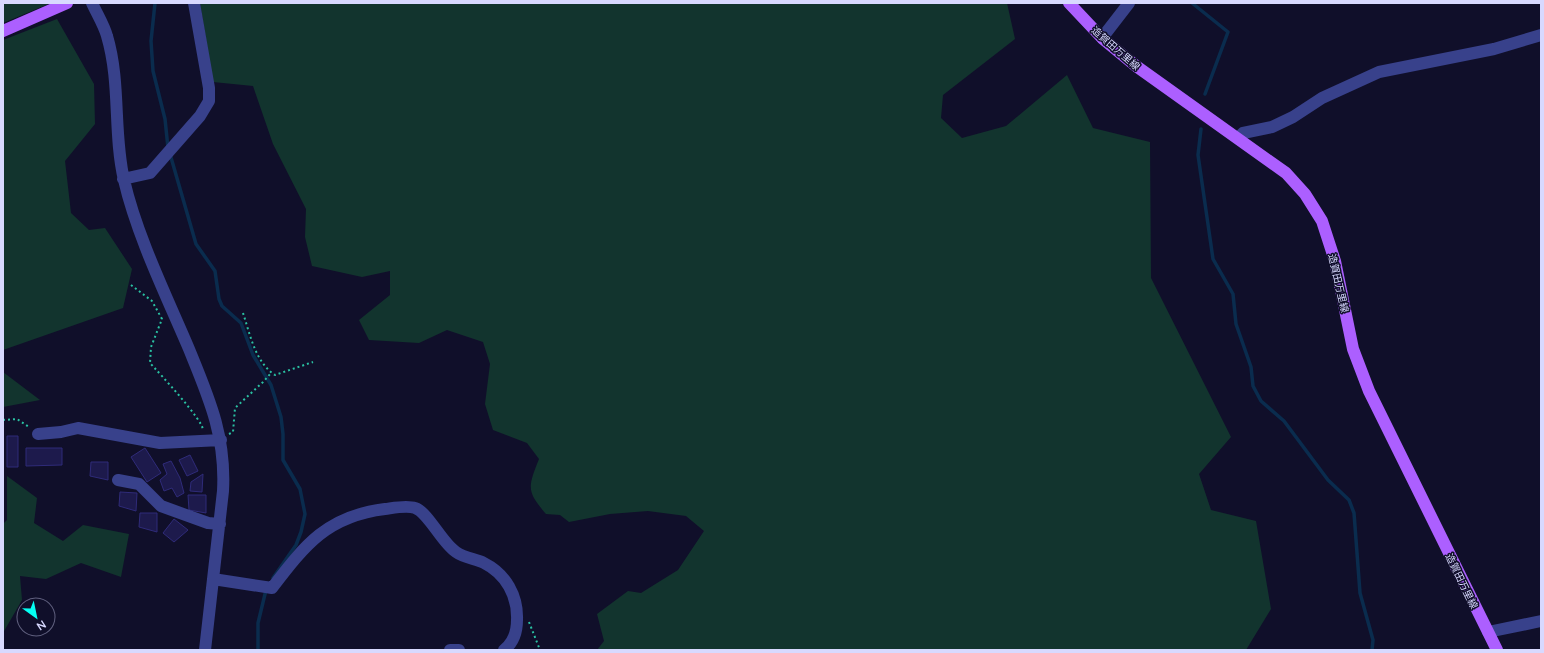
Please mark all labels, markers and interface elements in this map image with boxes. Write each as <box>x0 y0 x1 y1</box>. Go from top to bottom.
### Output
street label: 造賀田万里線 <box>1089 24 1143 72</box>
street label: 造賀田万里線 <box>1326 252 1352 314</box>
street label: 造賀田万里線 <box>1443 551 1481 611</box>
north arrow <box>16 597 56 637</box>
text: N <box>35 618 49 634</box>

